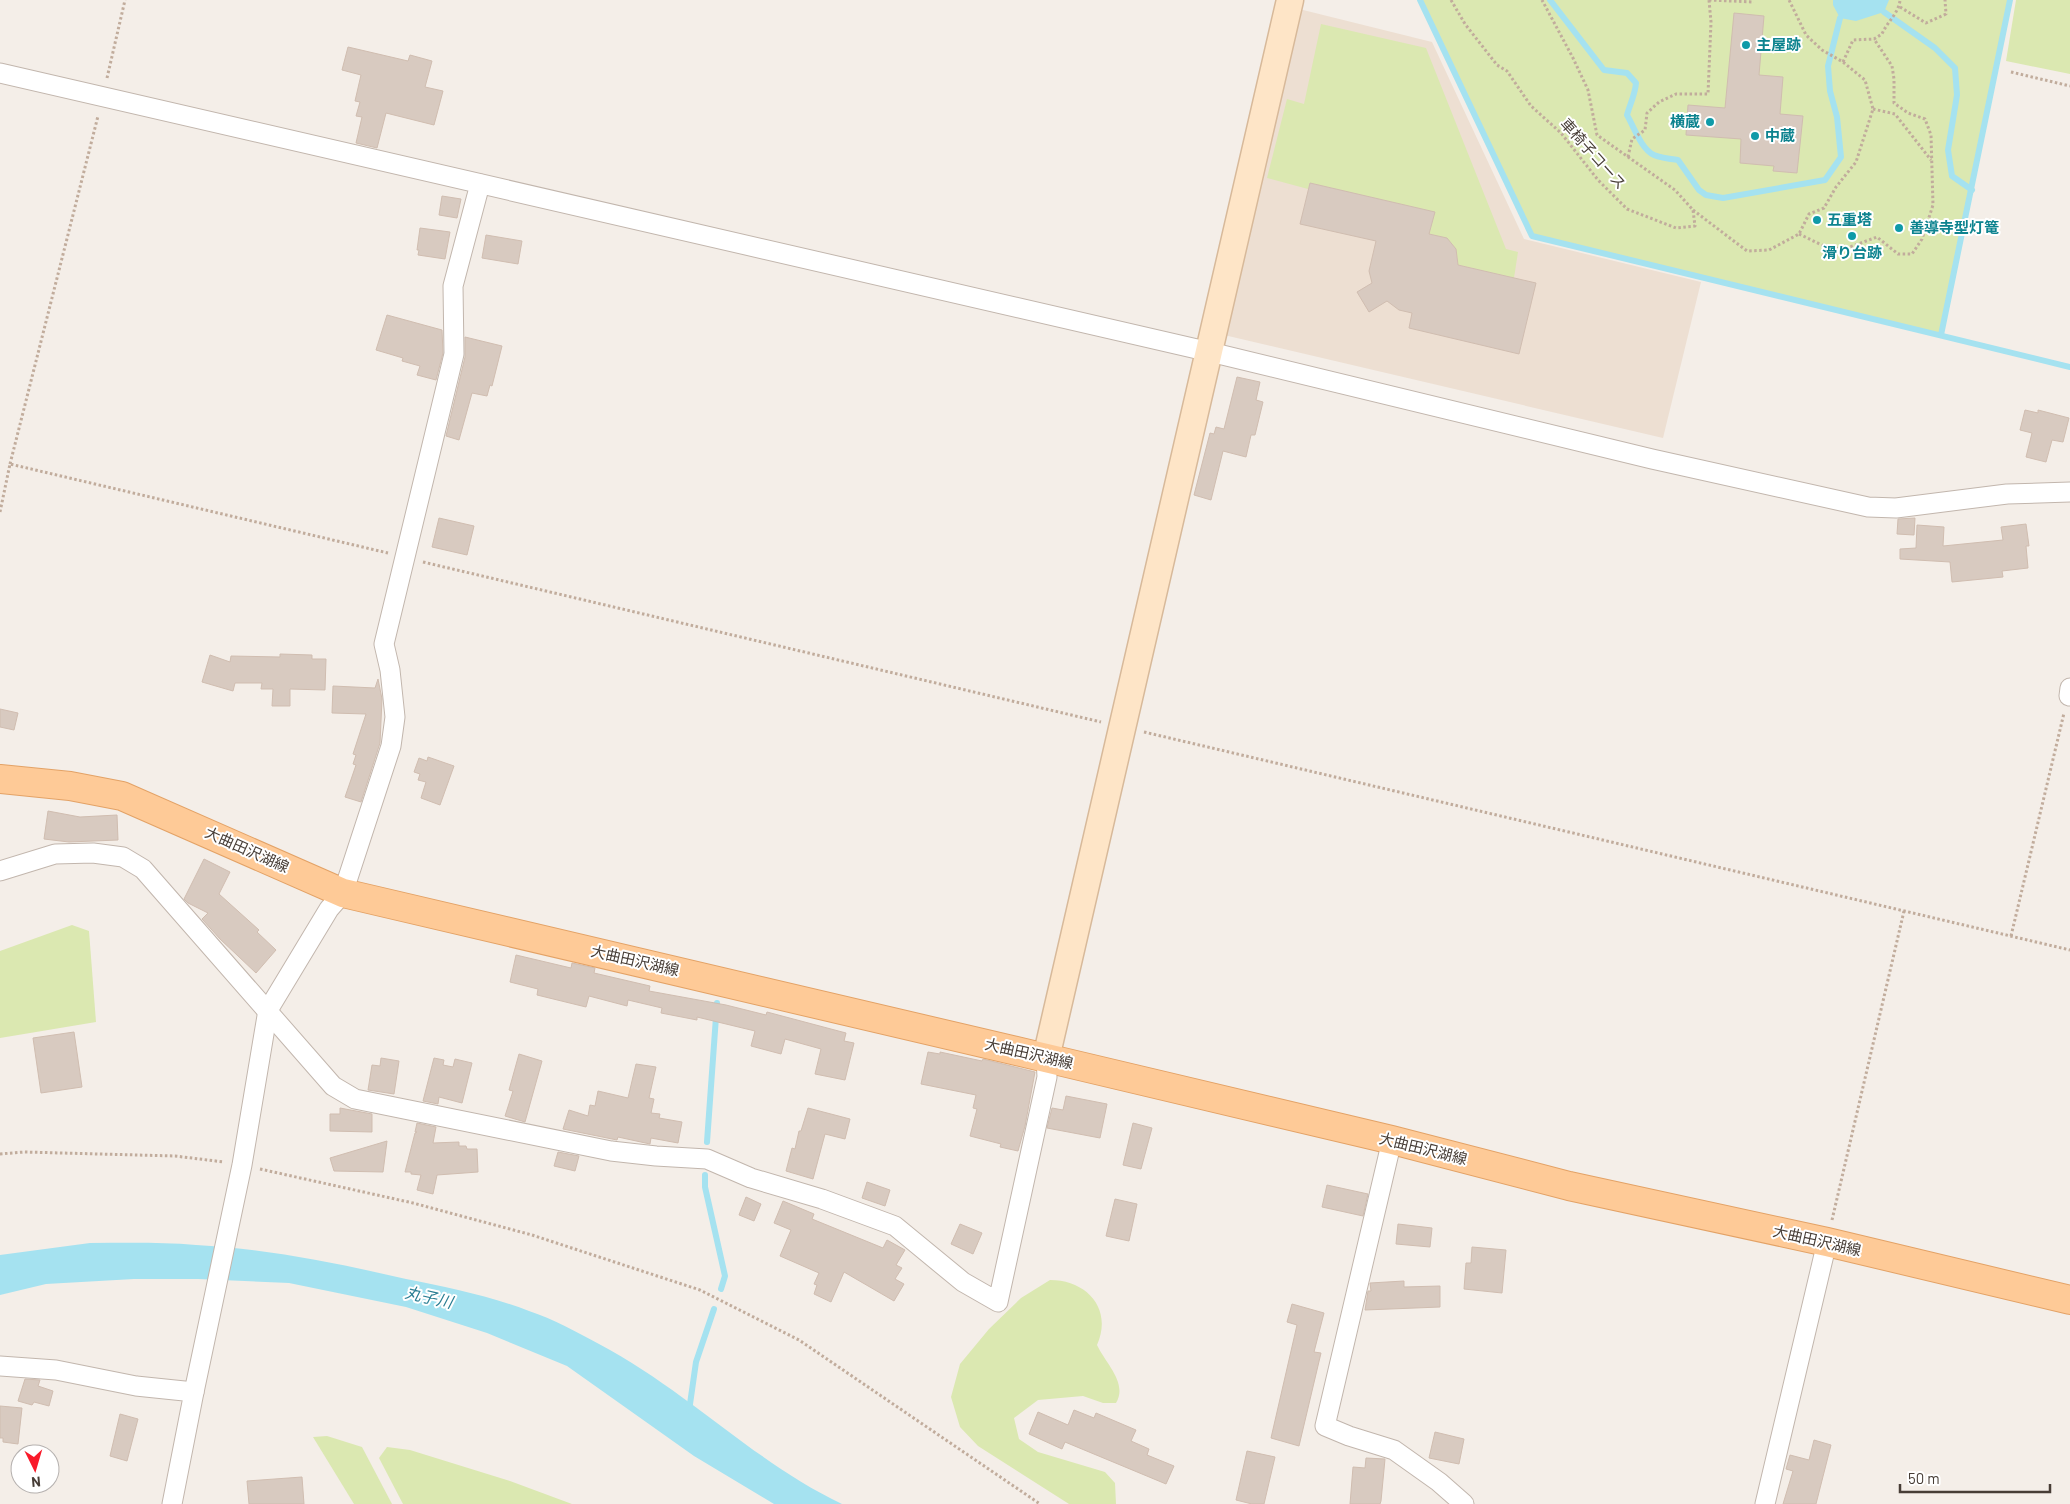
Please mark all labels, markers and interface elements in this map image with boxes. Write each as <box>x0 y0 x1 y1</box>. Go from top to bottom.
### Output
place label: 主屋跡 <box>1756 35 1801 53</box>
marker: 主屋跡 <box>1740 39 1752 51</box>
place label: 横蔵 <box>1670 112 1700 130</box>
street label: 車椅子コース <box>1557 114 1630 193</box>
marker: 横蔵 <box>1704 116 1716 128</box>
place label: 中蔵 <box>1765 126 1795 144</box>
marker: 中蔵 <box>1749 130 1761 142</box>
place label: 五重塔 <box>1827 210 1872 228</box>
marker: 五重塔 <box>1811 214 1823 226</box>
place label: 善導寺型灯篭 <box>1909 218 1999 236</box>
marker: 善導寺型灯篭 <box>1893 222 1905 234</box>
marker: 滑り台跡 <box>1846 230 1858 242</box>
place label: 滑り台跡 <box>1822 243 1882 261</box>
street label: 大曲田沢湖線 <box>203 823 292 876</box>
street label: 大曲田沢湖線 <box>589 941 681 979</box>
street label: 大曲田沢湖線 <box>983 1034 1075 1072</box>
street label: 大曲田沢湖線 <box>1377 1128 1469 1168</box>
street label: 大曲田沢湖線 <box>1771 1221 1863 1259</box>
water label: 丸子川 <box>404 1282 457 1312</box>
north arrow <box>10 1444 60 1494</box>
scale bar <box>1900 1462 2050 1494</box>
text: 50 m <box>1908 1469 1940 1487</box>
text: N <box>31 1474 42 1491</box>

